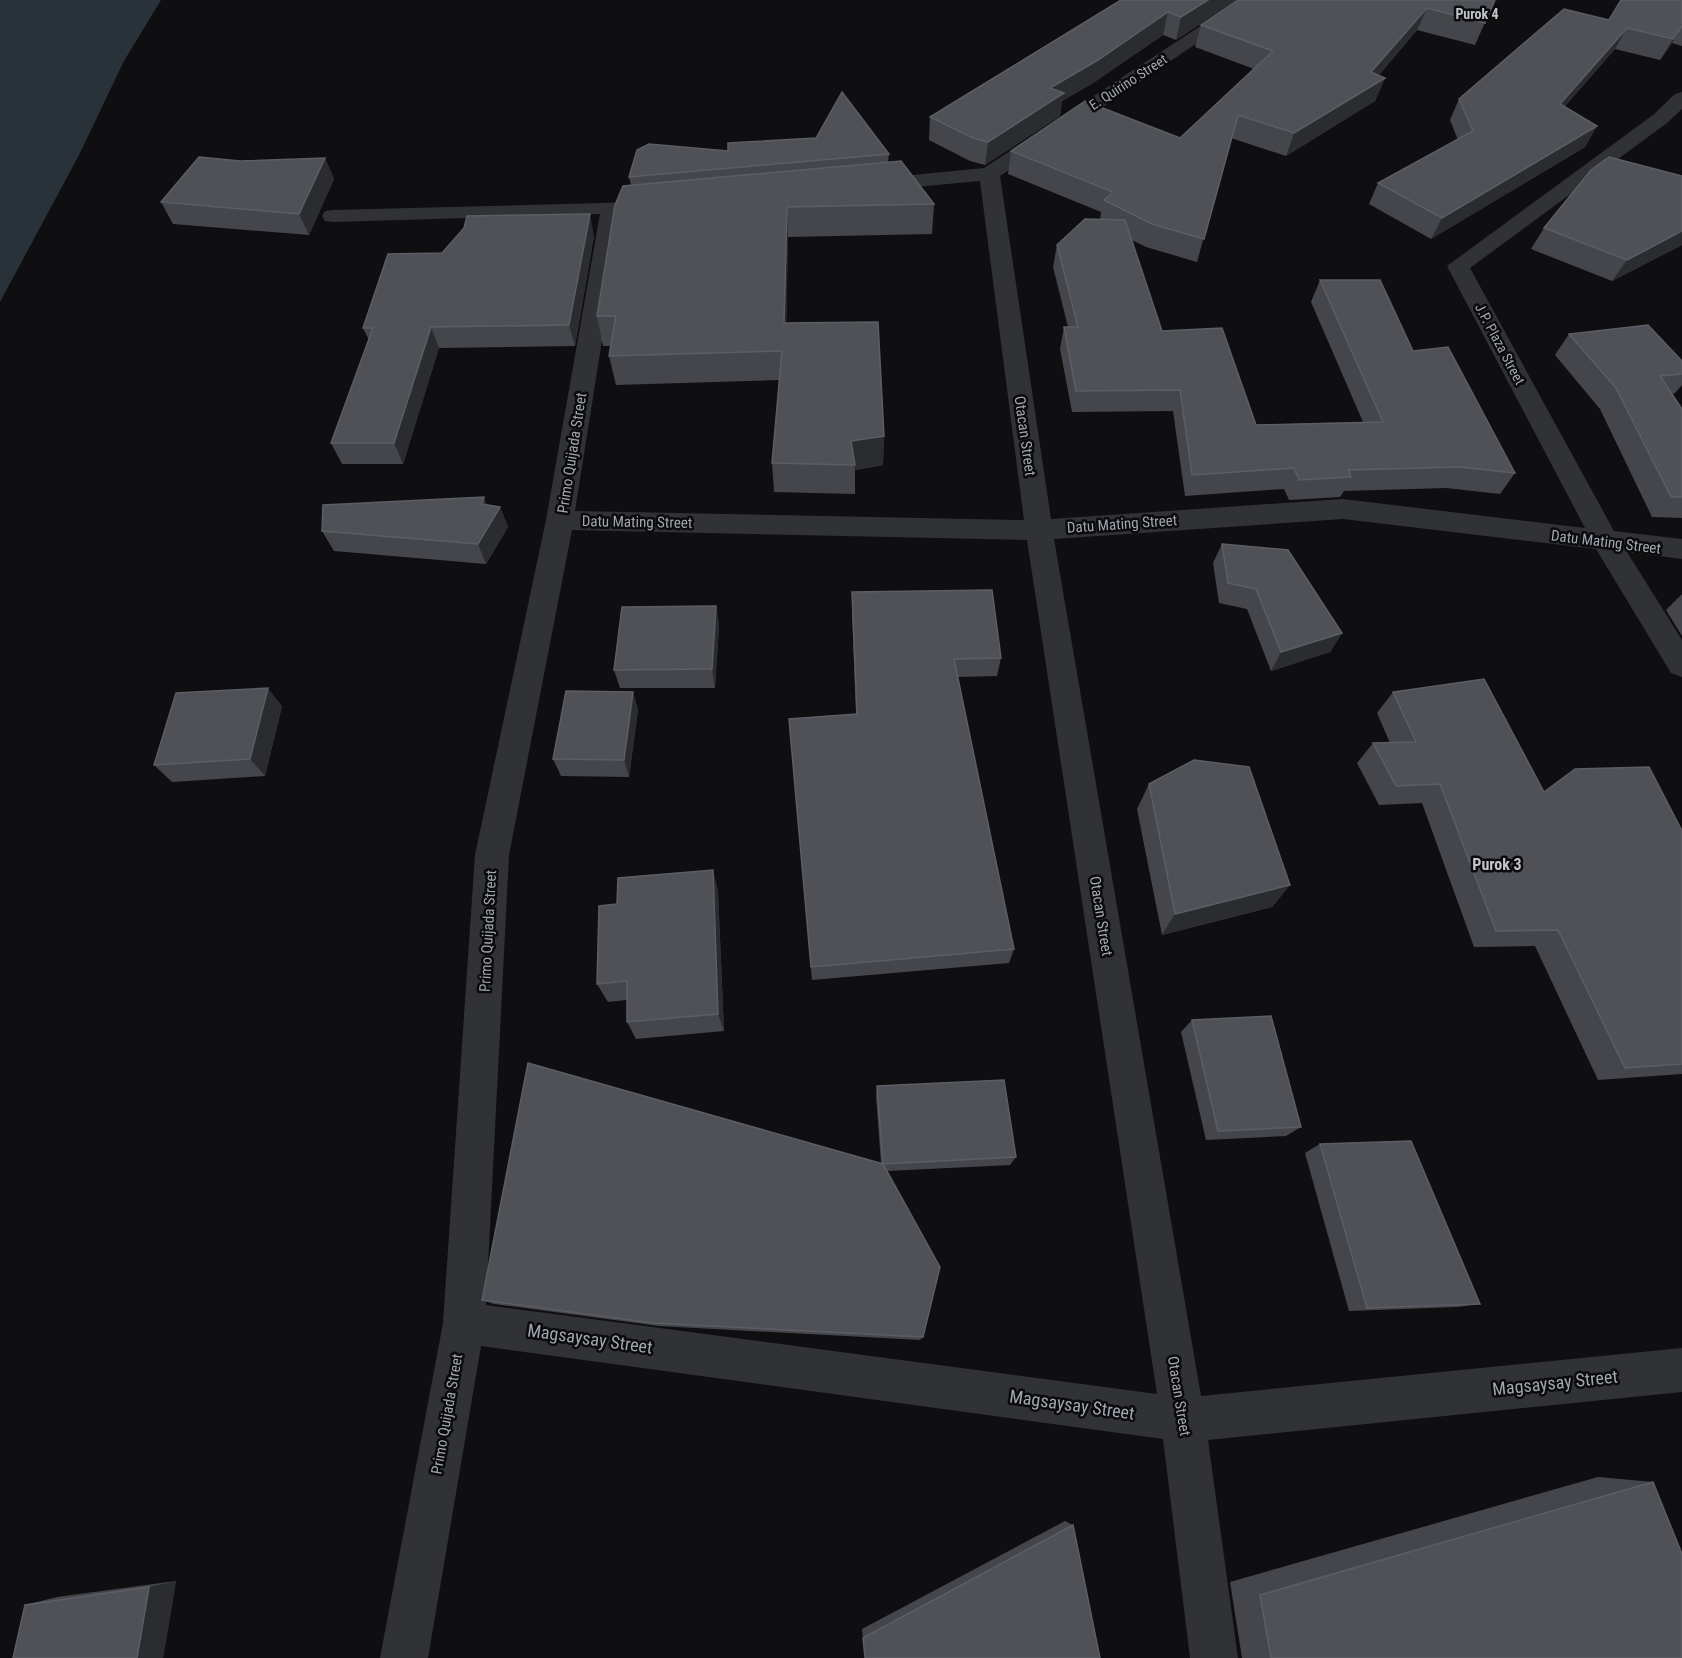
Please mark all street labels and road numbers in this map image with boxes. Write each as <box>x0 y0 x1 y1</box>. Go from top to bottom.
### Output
street label: E. Quirino Street <box>1086 51 1170 113</box>
street label: J.P. Plaza Street <box>1472 301 1528 387</box>
street label: Primo Quijada Street <box>554 391 590 515</box>
street label: Otacan Street <box>1010 395 1040 477</box>
street label: Datu Mating Street <box>1066 511 1178 537</box>
street label: Datu Mating Street <box>582 512 692 532</box>
street label: Datu Mating Street <box>1550 526 1662 558</box>
street label: Primo Quijada Street <box>476 870 500 992</box>
street label: Otacan Street <box>1086 875 1116 957</box>
street label: Magsaysay Street <box>526 1319 654 1358</box>
street label: Primo Quijada Street <box>428 1352 466 1476</box>
street label: Otacan Street <box>1164 1355 1194 1437</box>
street label: Magsaysay Street <box>1491 1365 1619 1400</box>
street label: Magsaysay Street <box>1008 1385 1136 1424</box>

